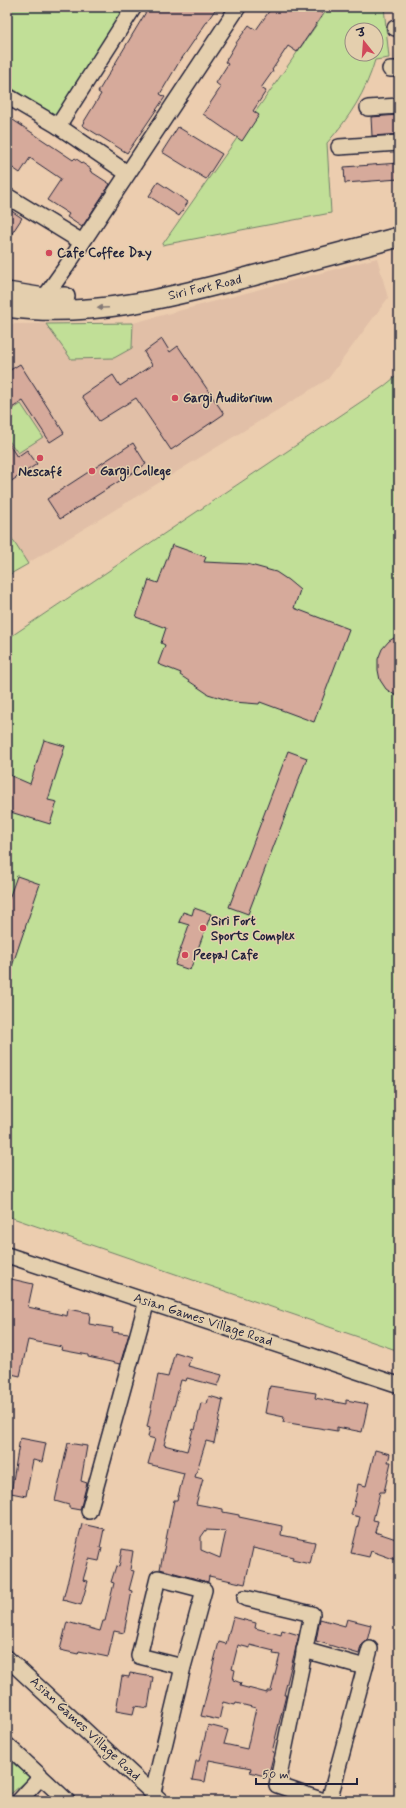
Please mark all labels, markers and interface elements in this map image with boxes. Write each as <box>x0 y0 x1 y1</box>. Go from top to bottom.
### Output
north arrow <box>344 22 384 62</box>
text: उ <box>355 25 369 41</box>
place label: Cafe Coffee Day <box>57 245 152 262</box>
marker: Cafe Coffee Day <box>44 248 54 258</box>
street label: Siri Fort Road <box>167 271 243 305</box>
one-way arrow <box>97 305 109 312</box>
place label: Gargi Auditorium <box>183 390 273 409</box>
marker: Gargi Auditorium <box>170 393 180 403</box>
marker: Nescafé <box>35 453 45 463</box>
place label: Gargi College <box>100 463 171 482</box>
place label: Nescafé <box>18 464 62 481</box>
marker: Gargi College <box>87 466 97 476</box>
place label: Siri Fort Sports Complex <box>211 913 295 945</box>
marker: Siri Fort Sports Complex <box>198 923 208 933</box>
place label: Peepal Cafe <box>193 947 259 964</box>
marker: Peepal Cafe <box>180 950 190 960</box>
street label: Asian Games Village Road <box>131 1289 275 1351</box>
street label: Asian Games Village Road <box>25 1673 144 1785</box>
scale bar <box>256 1760 357 1786</box>
text: 50 m <box>262 1767 289 1783</box>

